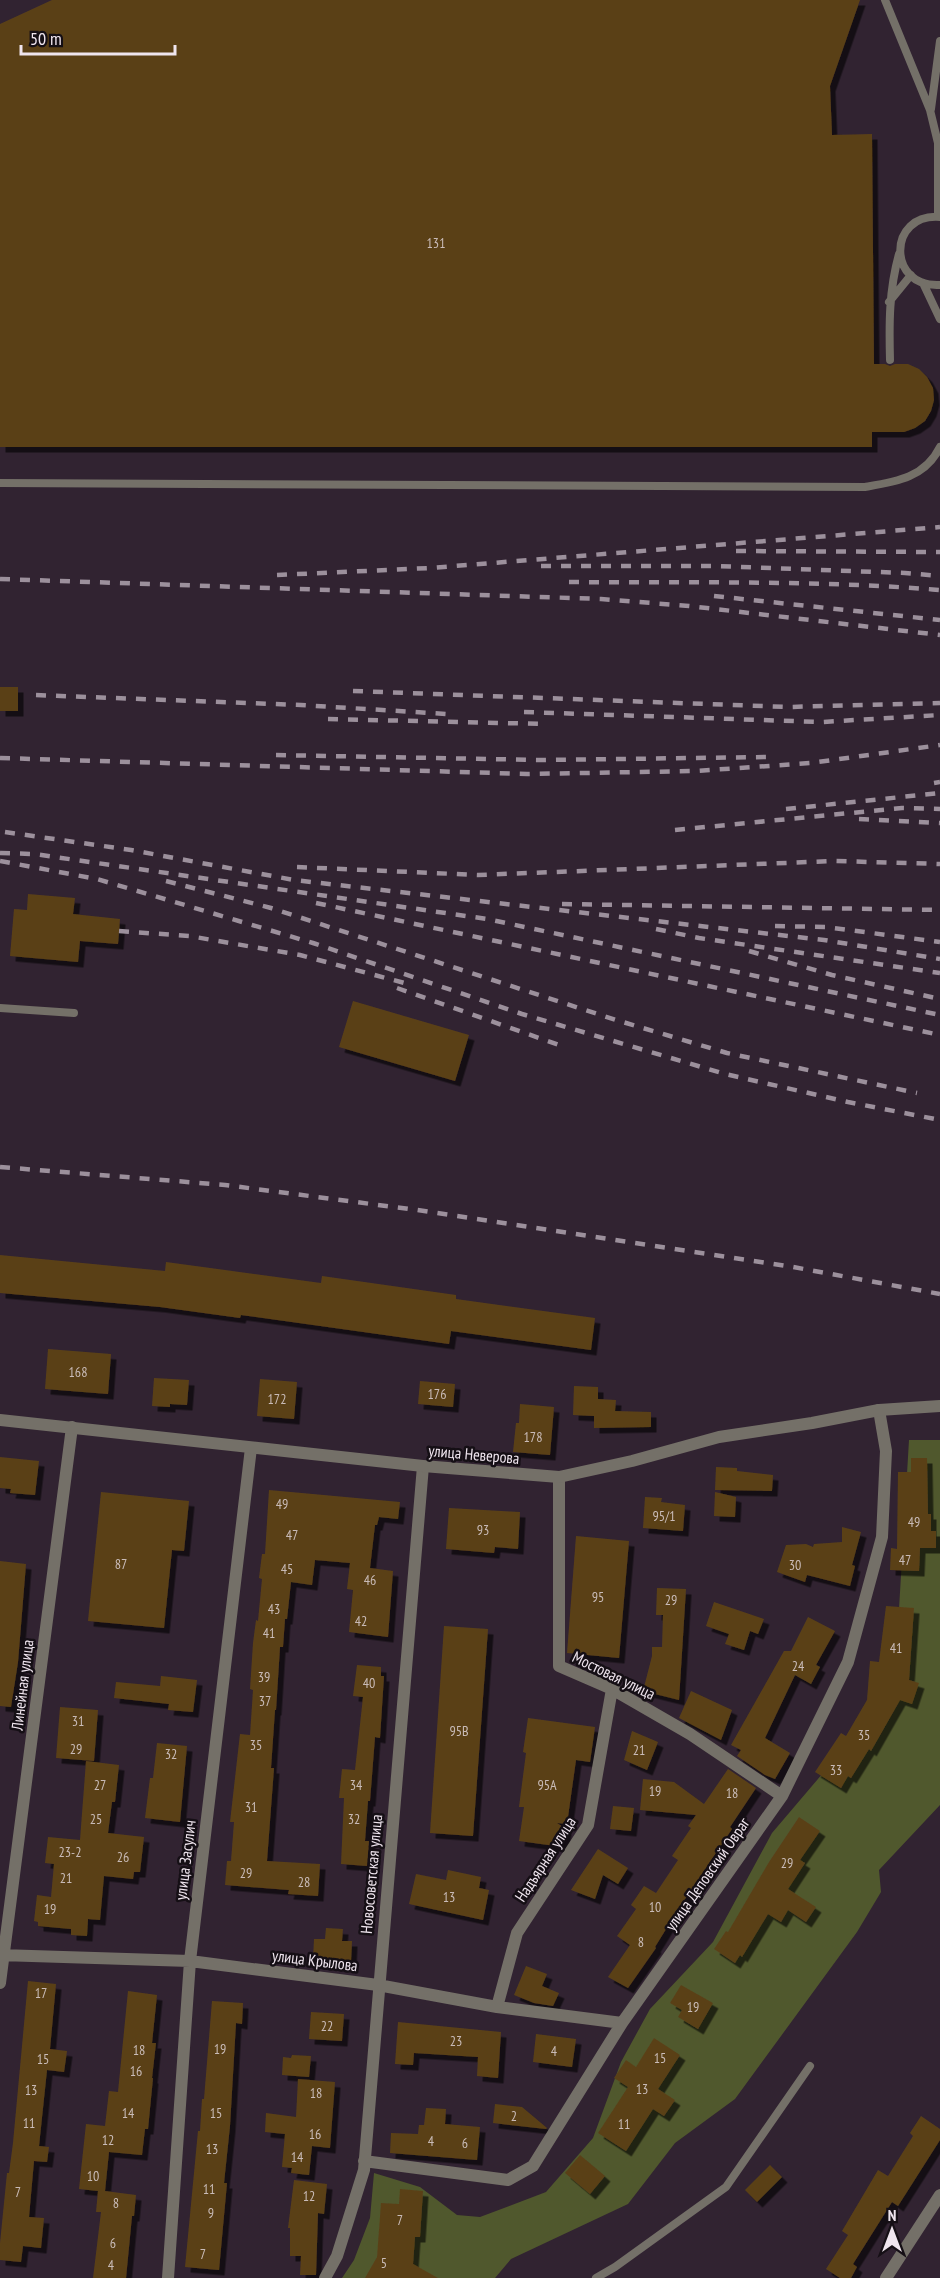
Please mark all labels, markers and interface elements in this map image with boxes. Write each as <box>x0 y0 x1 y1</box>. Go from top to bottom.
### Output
scale bar <box>21 18 176 56</box>
text: 50 m <box>30 27 62 50</box>
house number: 131 <box>427 234 445 252</box>
house number: 168 <box>69 1363 87 1381</box>
house number: 176 <box>428 1385 446 1403</box>
house number: 172 <box>268 1390 286 1408</box>
house number: 178 <box>524 1428 542 1446</box>
street label: улица Неверова <box>428 1440 520 1468</box>
house number: 49 <box>276 1495 288 1513</box>
house number: 95/1 <box>652 1507 676 1525</box>
house number: 49 <box>908 1513 920 1531</box>
house number: 93 <box>477 1521 489 1539</box>
house number: 47 <box>286 1526 298 1544</box>
house number: 47 <box>899 1551 911 1569</box>
house number: 87 <box>115 1555 127 1573</box>
house number: 30 <box>789 1556 801 1574</box>
house number: 45 <box>281 1560 293 1578</box>
house number: 46 <box>364 1571 376 1589</box>
house number: 95 <box>592 1588 604 1606</box>
house number: 29 <box>665 1591 677 1609</box>
house number: 43 <box>268 1600 280 1618</box>
house number: 42 <box>355 1612 367 1630</box>
house number: 41 <box>263 1624 275 1642</box>
street label: Линейная улица <box>6 1638 37 1733</box>
house number: 41 <box>890 1639 902 1657</box>
street label: Мостовая улица <box>569 1646 659 1704</box>
house number: 24 <box>792 1657 805 1675</box>
house number: 39 <box>258 1668 270 1686</box>
house number: 40 <box>363 1674 375 1692</box>
house number: 37 <box>259 1692 271 1710</box>
house number: 31 <box>72 1712 84 1730</box>
house number: 95В <box>449 1722 469 1740</box>
house number: 35 <box>858 1726 870 1744</box>
house number: 35 <box>250 1736 262 1754</box>
house number: 29 <box>70 1740 82 1758</box>
house number: 21 <box>633 1741 645 1759</box>
house number: 32 <box>165 1745 177 1763</box>
house number: 33 <box>830 1761 842 1779</box>
house number: 27 <box>94 1776 106 1794</box>
house number: 34 <box>350 1776 363 1794</box>
house number: 95А <box>537 1776 557 1794</box>
house number: 19 <box>649 1782 661 1800</box>
house number: 18 <box>726 1784 738 1802</box>
house number: 31 <box>245 1798 257 1816</box>
house number: 25 <box>90 1810 102 1828</box>
house number: 32 <box>348 1810 360 1828</box>
street label: Новосоветская улица <box>356 1813 386 1935</box>
street label: Надъярная улица <box>510 1813 580 1905</box>
street label: улица Деповский Овраг <box>660 1813 754 1935</box>
street label: улица Засулич <box>170 1819 200 1901</box>
house number: 23-2 <box>59 1843 81 1861</box>
house number: 26 <box>117 1848 129 1866</box>
house number: 29 <box>781 1854 793 1872</box>
house number: 29 <box>240 1864 252 1882</box>
house number: 21 <box>60 1869 72 1887</box>
house number: 28 <box>298 1873 310 1891</box>
house number: 13 <box>443 1888 455 1906</box>
house number: 10 <box>649 1898 661 1916</box>
house number: 19 <box>44 1900 56 1918</box>
house number: 8 <box>638 1933 644 1951</box>
street label: улица Крылова <box>271 1945 359 1975</box>
house number: 17 <box>35 1984 47 2002</box>
house number: 19 <box>687 1998 699 2016</box>
house number: 22 <box>321 2017 333 2035</box>
house number: 23 <box>450 2032 462 2050</box>
house number: 19 <box>214 2040 226 2058</box>
house number: 18 <box>133 2041 145 2059</box>
house number: 4 <box>551 2042 558 2060</box>
house number: 15 <box>654 2049 666 2067</box>
house number: 15 <box>37 2050 49 2068</box>
house number: 16 <box>130 2062 142 2080</box>
house number: 13 <box>636 2080 648 2098</box>
house number: 13 <box>25 2081 37 2099</box>
house number: 18 <box>310 2084 322 2102</box>
house number: 14 <box>122 2104 135 2122</box>
house number: 15 <box>210 2104 222 2122</box>
house number: 2 <box>511 2107 517 2125</box>
house number: 11 <box>23 2114 35 2132</box>
house number: 11 <box>618 2115 630 2133</box>
house number: 16 <box>309 2125 321 2143</box>
house number: 12 <box>102 2131 114 2149</box>
house number: 4 <box>428 2132 435 2150</box>
house number: 6 <box>462 2134 468 2152</box>
house number: 13 <box>206 2140 218 2158</box>
house number: 14 <box>291 2148 304 2166</box>
house number: 10 <box>87 2167 99 2185</box>
house number: 11 <box>203 2180 215 2198</box>
house number: 7 <box>15 2183 21 2201</box>
house number: 12 <box>303 2187 315 2205</box>
house number: 8 <box>113 2194 119 2212</box>
north arrow <box>862 2200 922 2260</box>
house number: 9 <box>208 2204 214 2222</box>
text: N <box>888 2205 896 2225</box>
house number: 7 <box>397 2211 403 2229</box>
house number: 6 <box>110 2234 116 2252</box>
house number: 7 <box>200 2245 206 2263</box>
house number: 5 <box>381 2254 387 2272</box>
house number: 4 <box>108 2256 115 2274</box>

